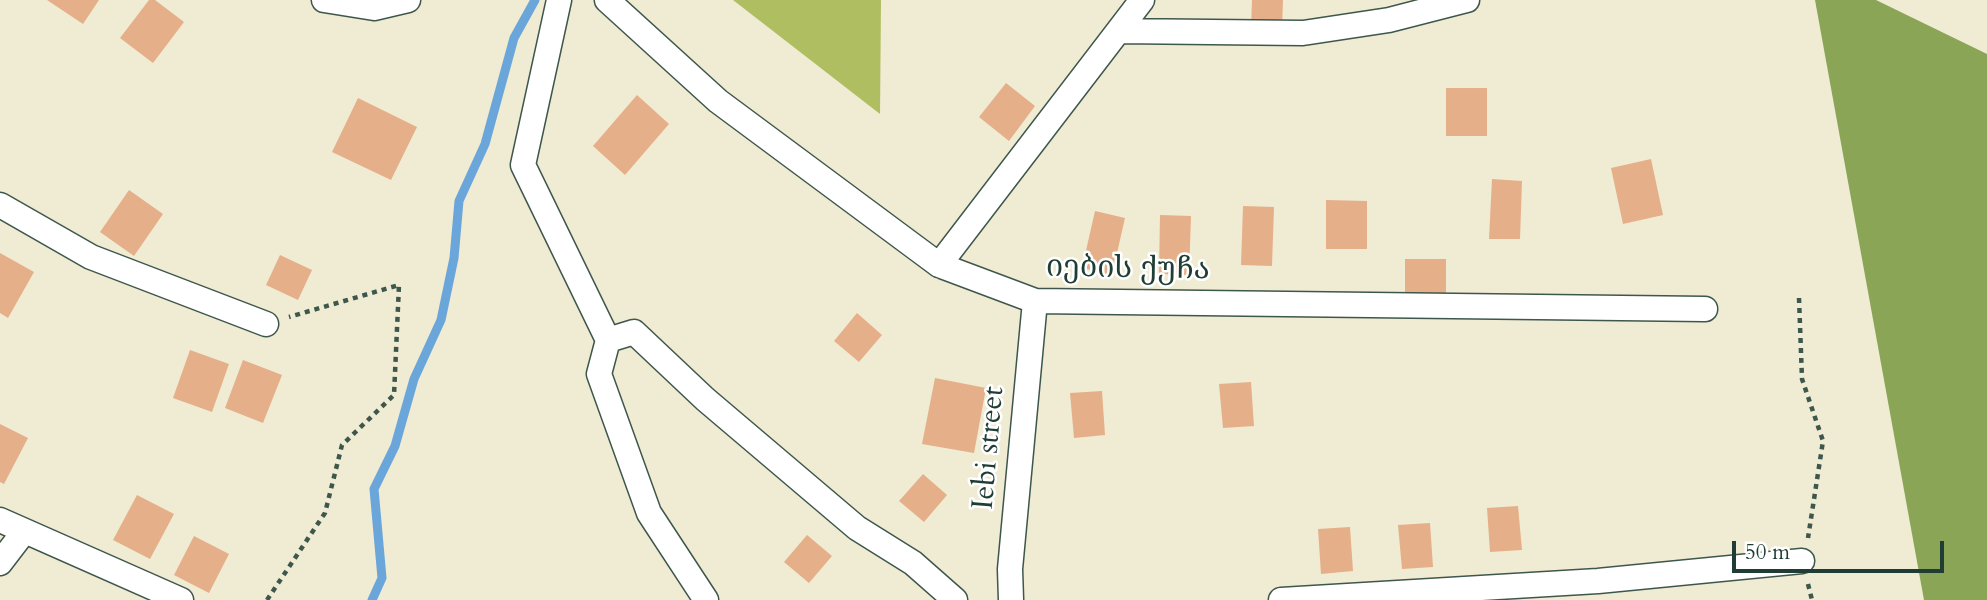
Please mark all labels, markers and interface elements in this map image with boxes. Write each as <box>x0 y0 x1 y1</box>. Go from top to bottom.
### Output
street label: იების ქუჩა <box>1046 251 1210 289</box>
street label: Iebi street <box>967 385 1013 511</box>
scale bar <box>1735 526 1947 570</box>
text: 50 m <box>1745 538 1790 567</box>

